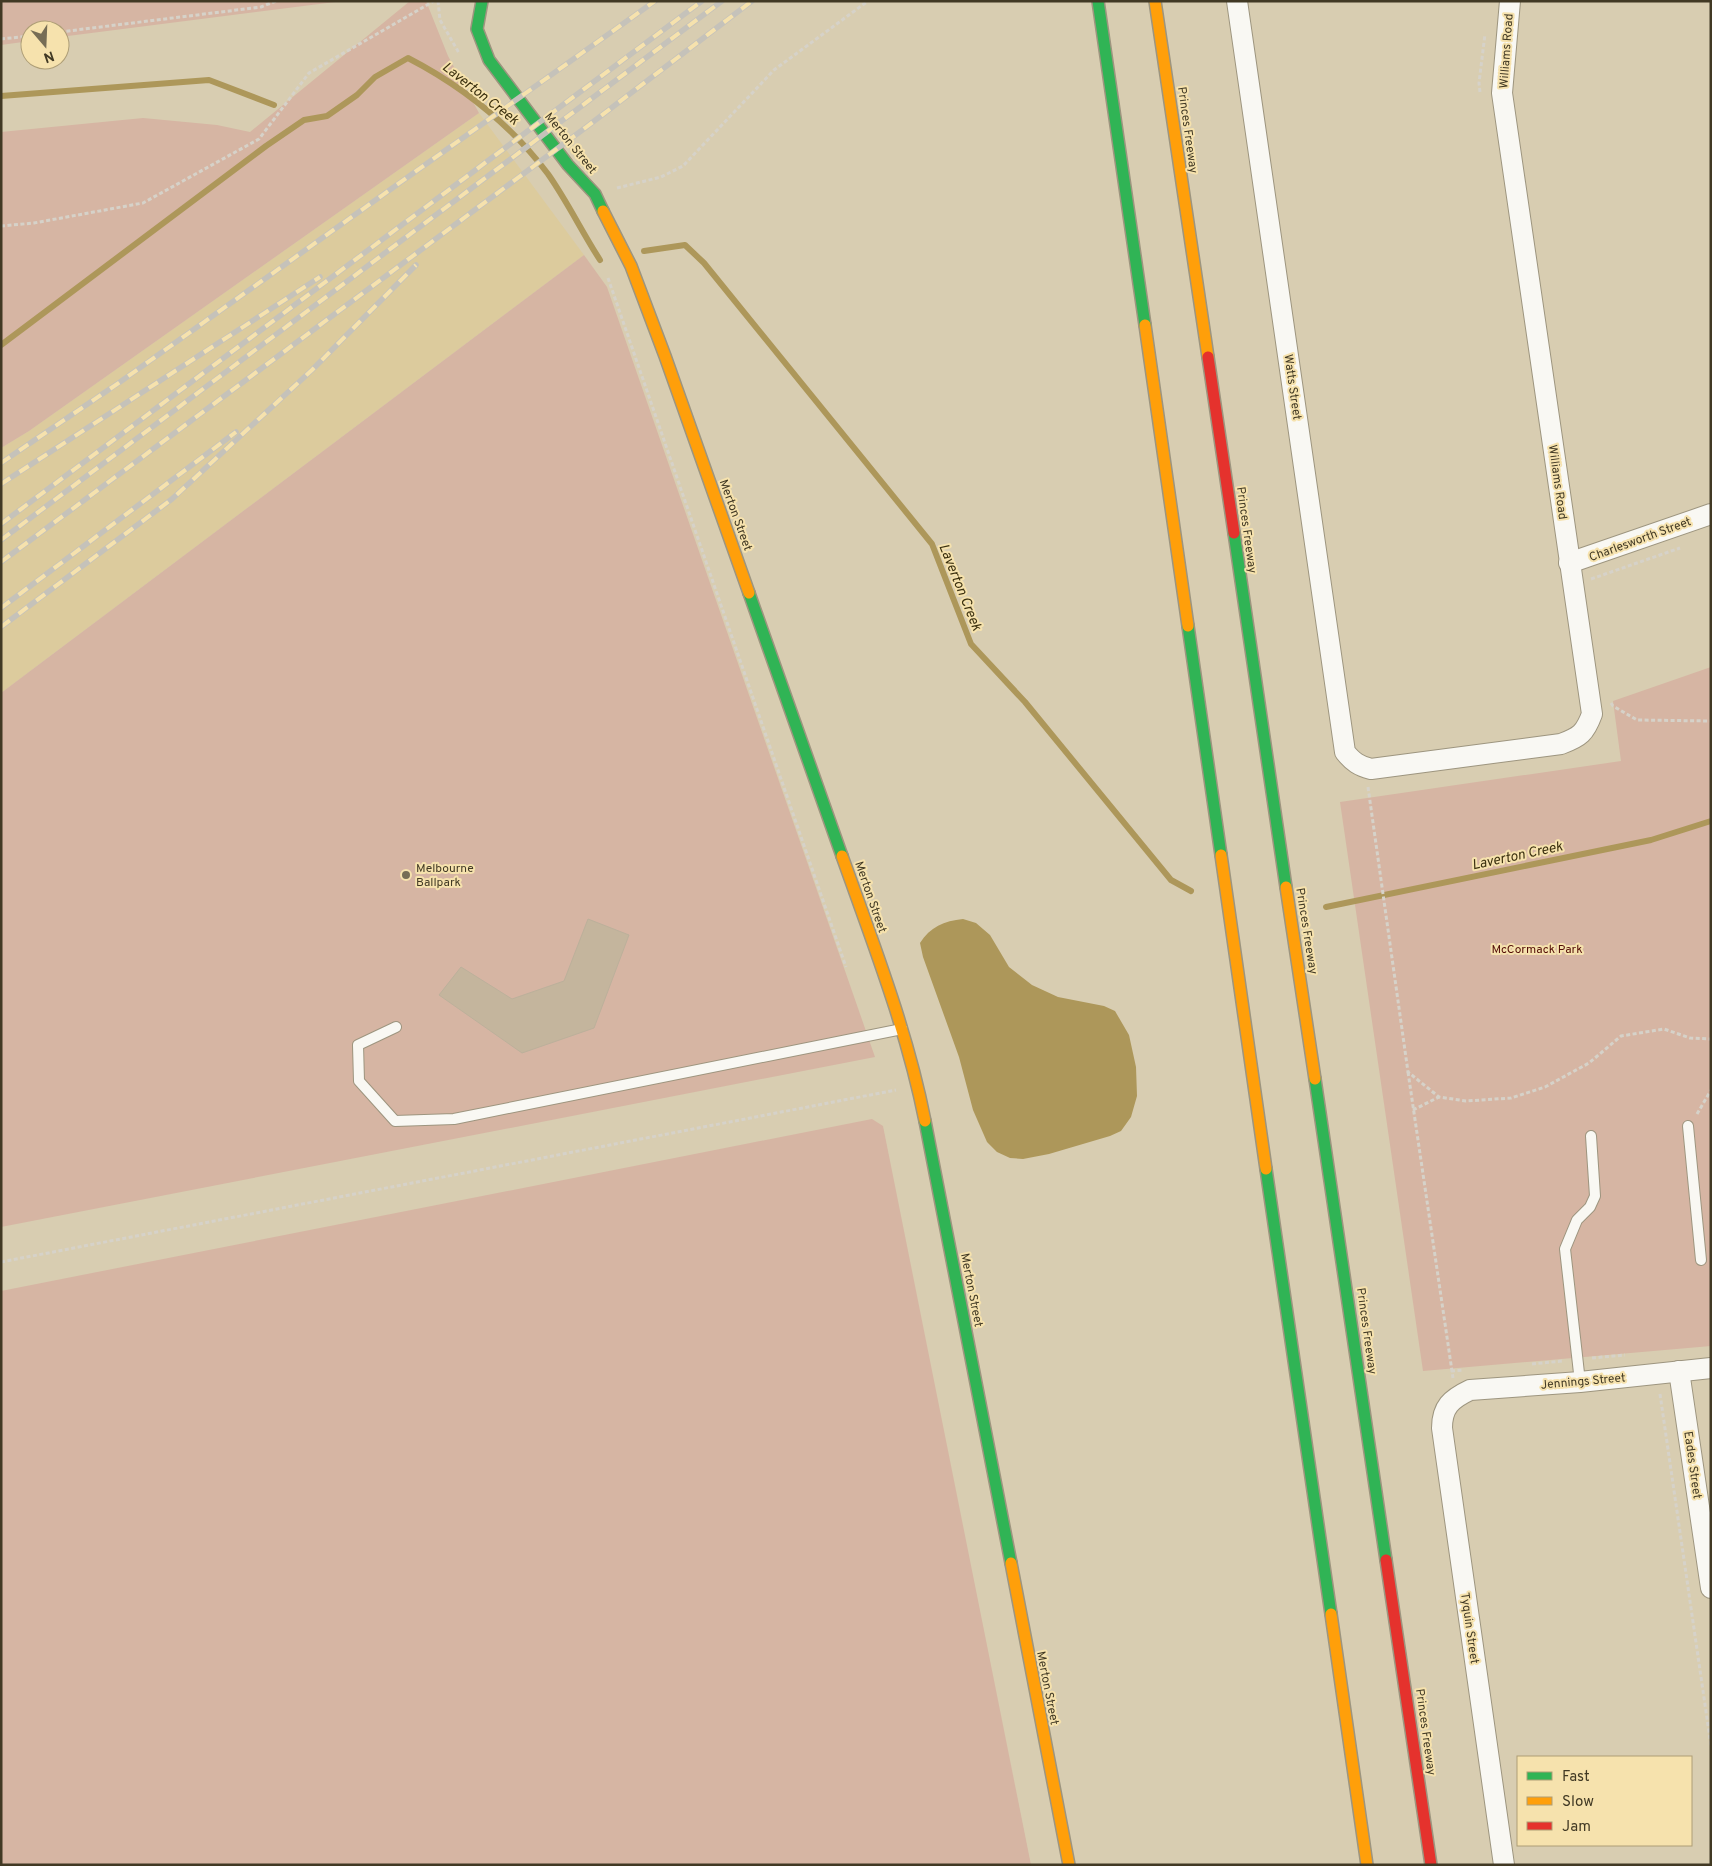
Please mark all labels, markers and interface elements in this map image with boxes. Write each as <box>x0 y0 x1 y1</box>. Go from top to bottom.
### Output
street label: Williams Road <box>1496 13 1518 89</box>
north arrow <box>20 20 70 70</box>
text: N <box>41 46 56 66</box>
water label: Laverton Creek <box>438 59 522 130</box>
street label: Princes Freeway <box>1173 86 1201 175</box>
street label: Merton Street <box>540 110 600 178</box>
street label: Watts Street <box>1279 353 1305 421</box>
street label: Williams Road <box>1544 444 1570 521</box>
street label: Merton Street <box>715 477 755 553</box>
street label: Princes Freeway <box>1232 486 1260 575</box>
street label: Charlesworth Street <box>1587 514 1694 566</box>
water label: Laverton Creek <box>934 542 985 634</box>
water label: Laverton Creek <box>1470 838 1565 874</box>
street label: Merton Street <box>850 859 890 935</box>
place label: Melbourne Ballpark <box>416 861 474 891</box>
marker: Melbourne Ballpark <box>400 869 412 881</box>
street label: Princes Freeway <box>1291 887 1321 976</box>
park label: McCormack Park <box>1491 942 1583 958</box>
street label: Merton Street <box>956 1252 986 1328</box>
street label: Princes Freeway <box>1352 1287 1380 1376</box>
street label: Jennings Street <box>1540 1370 1626 1394</box>
street label: Eades Street <box>1679 1430 1705 1500</box>
street label: Tyquin Street <box>1456 1591 1482 1665</box>
street label: Merton Street <box>1032 1650 1062 1726</box>
street label: Princes Freeway <box>1411 1688 1439 1777</box>
legend <box>1517 1756 1692 1846</box>
text: Fast <box>1562 1768 1590 1787</box>
text: Slow <box>1562 1793 1594 1812</box>
text: Jam <box>1562 1818 1591 1837</box>

